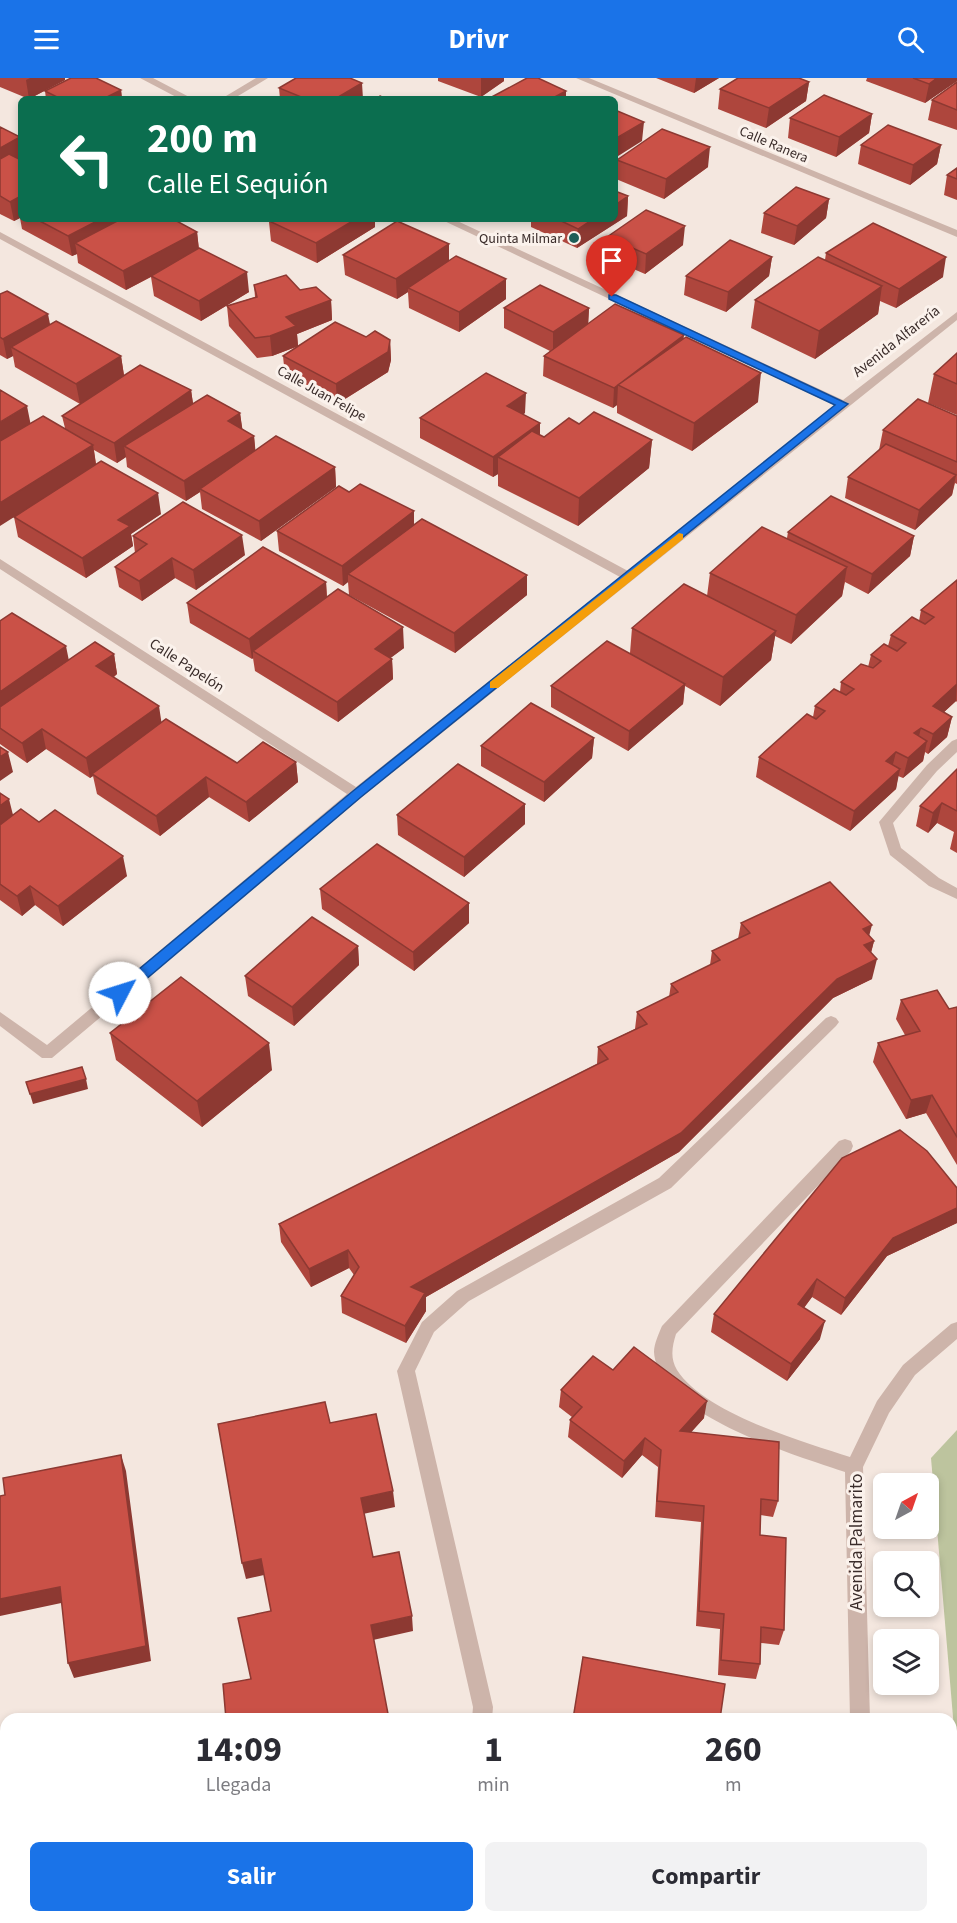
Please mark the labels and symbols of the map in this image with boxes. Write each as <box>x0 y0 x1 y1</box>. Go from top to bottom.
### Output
street label: Calle Ranera <box>736 121 811 168</box>
place label: Quinta Milmar <box>479 229 562 249</box>
marker: Quinta Milmar <box>567 231 581 245</box>
pin <box>586 235 637 297</box>
street label: Avenida Alfarería <box>848 301 944 382</box>
street label: Calle Juan Felipe <box>273 361 370 427</box>
street label: Calle Papelón <box>145 633 228 698</box>
position arrow <box>88 961 152 1025</box>
street label: Avenida Palmarito <box>844 1473 869 1611</box>
north arrow <box>873 1473 939 1539</box>

